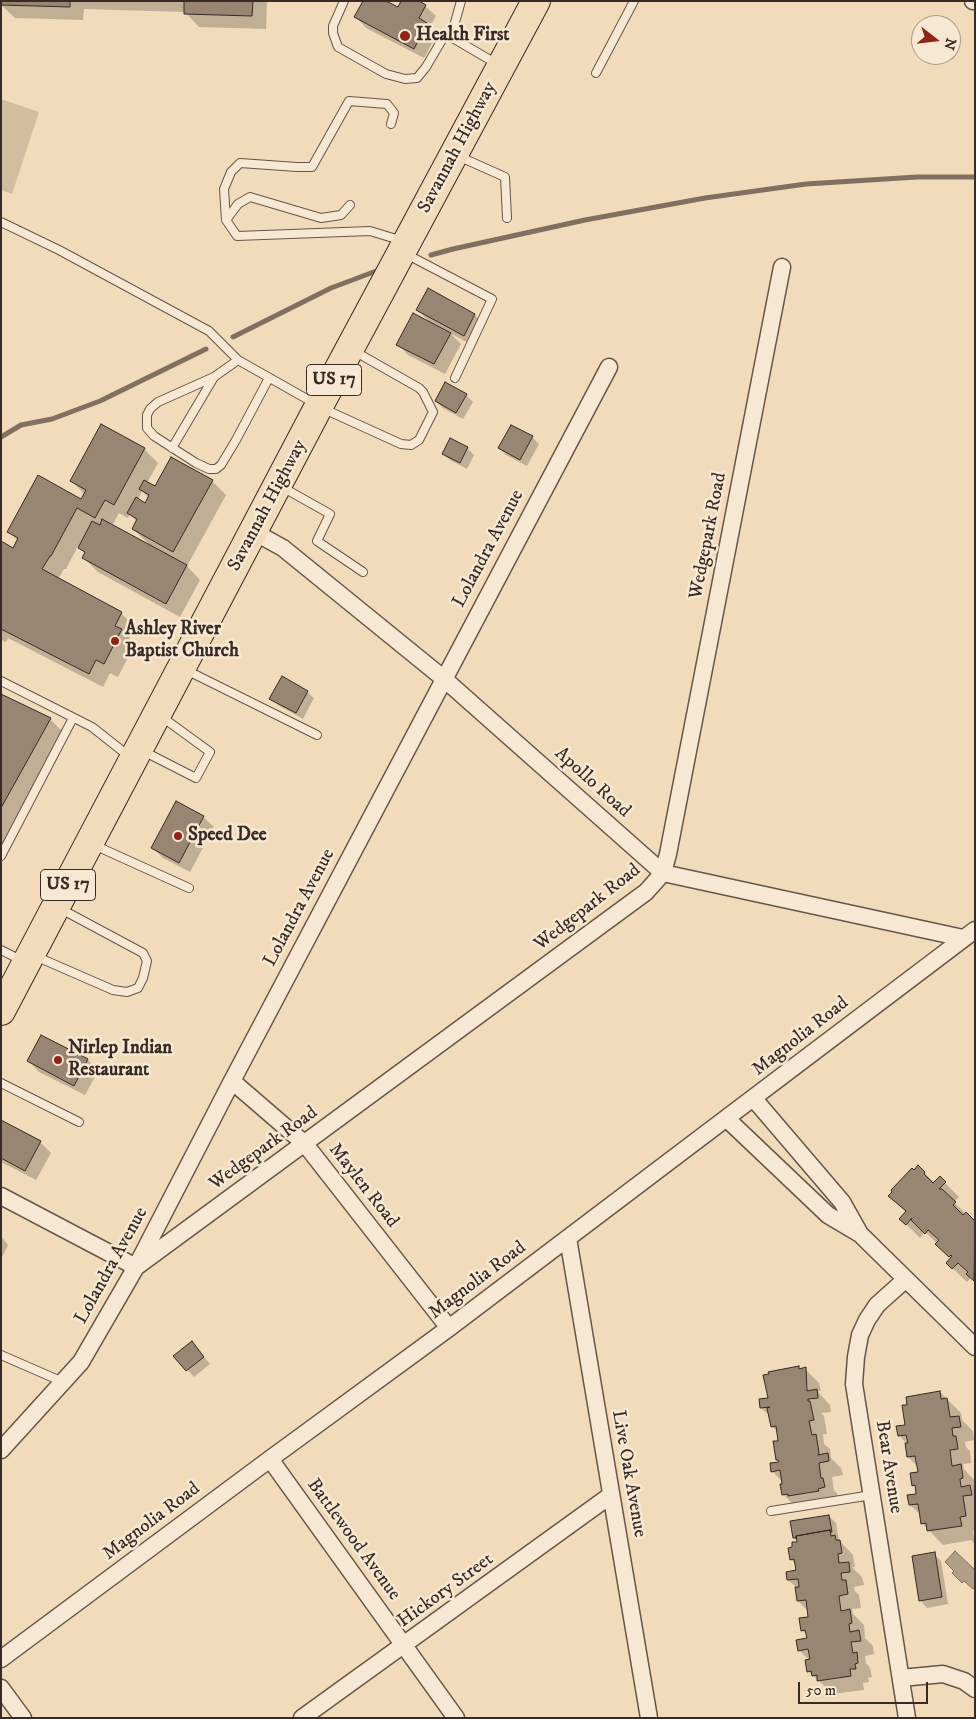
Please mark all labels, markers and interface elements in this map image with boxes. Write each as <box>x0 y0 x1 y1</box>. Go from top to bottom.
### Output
north arrow <box>911 15 961 65</box>
place label: Health First <box>416 25 509 47</box>
marker: Health First <box>398 29 412 43</box>
text: N <box>939 36 960 52</box>
street label: Savannah Highway <box>414 78 502 218</box>
road number: US 17 <box>306 364 362 396</box>
street label: Savannah Highway <box>224 436 312 576</box>
street label: Wedgepark Road <box>686 471 732 601</box>
street label: Lolandra Avenue <box>448 486 530 612</box>
place label: Ashley River Baptist Church <box>125 619 239 663</box>
marker: Ashley River Baptist Church <box>109 635 121 647</box>
street label: Apollo Road <box>549 743 635 823</box>
place label: Speed Dee <box>188 825 267 847</box>
marker: Speed Dee <box>172 830 184 842</box>
street label: Lolandra Avenue <box>259 845 341 971</box>
street label: Wedgepark Road <box>530 859 646 957</box>
road number: US 17 <box>40 870 96 900</box>
street label: Magnolia Road <box>748 992 854 1082</box>
place label: Nirlep Indian Restaurant <box>68 1038 172 1082</box>
marker: Nirlep Indian Restaurant <box>52 1054 64 1066</box>
street label: Wedgepark Road <box>205 1102 323 1196</box>
street label: Maylen Road <box>323 1139 403 1233</box>
street label: Lolandra Avenue <box>71 1204 153 1328</box>
street label: Magnolia Road <box>425 1237 531 1325</box>
street label: Live Oak Avenue <box>606 1409 650 1539</box>
street label: Bear Avenue <box>869 1419 907 1515</box>
street label: Battlewood Avenue <box>301 1475 405 1605</box>
street label: Magnolia Road <box>99 1478 205 1566</box>
street label: Hickory Street <box>394 1549 498 1633</box>
scale bar <box>801 1672 931 1704</box>
text: 50 m <box>806 1681 836 1700</box>

